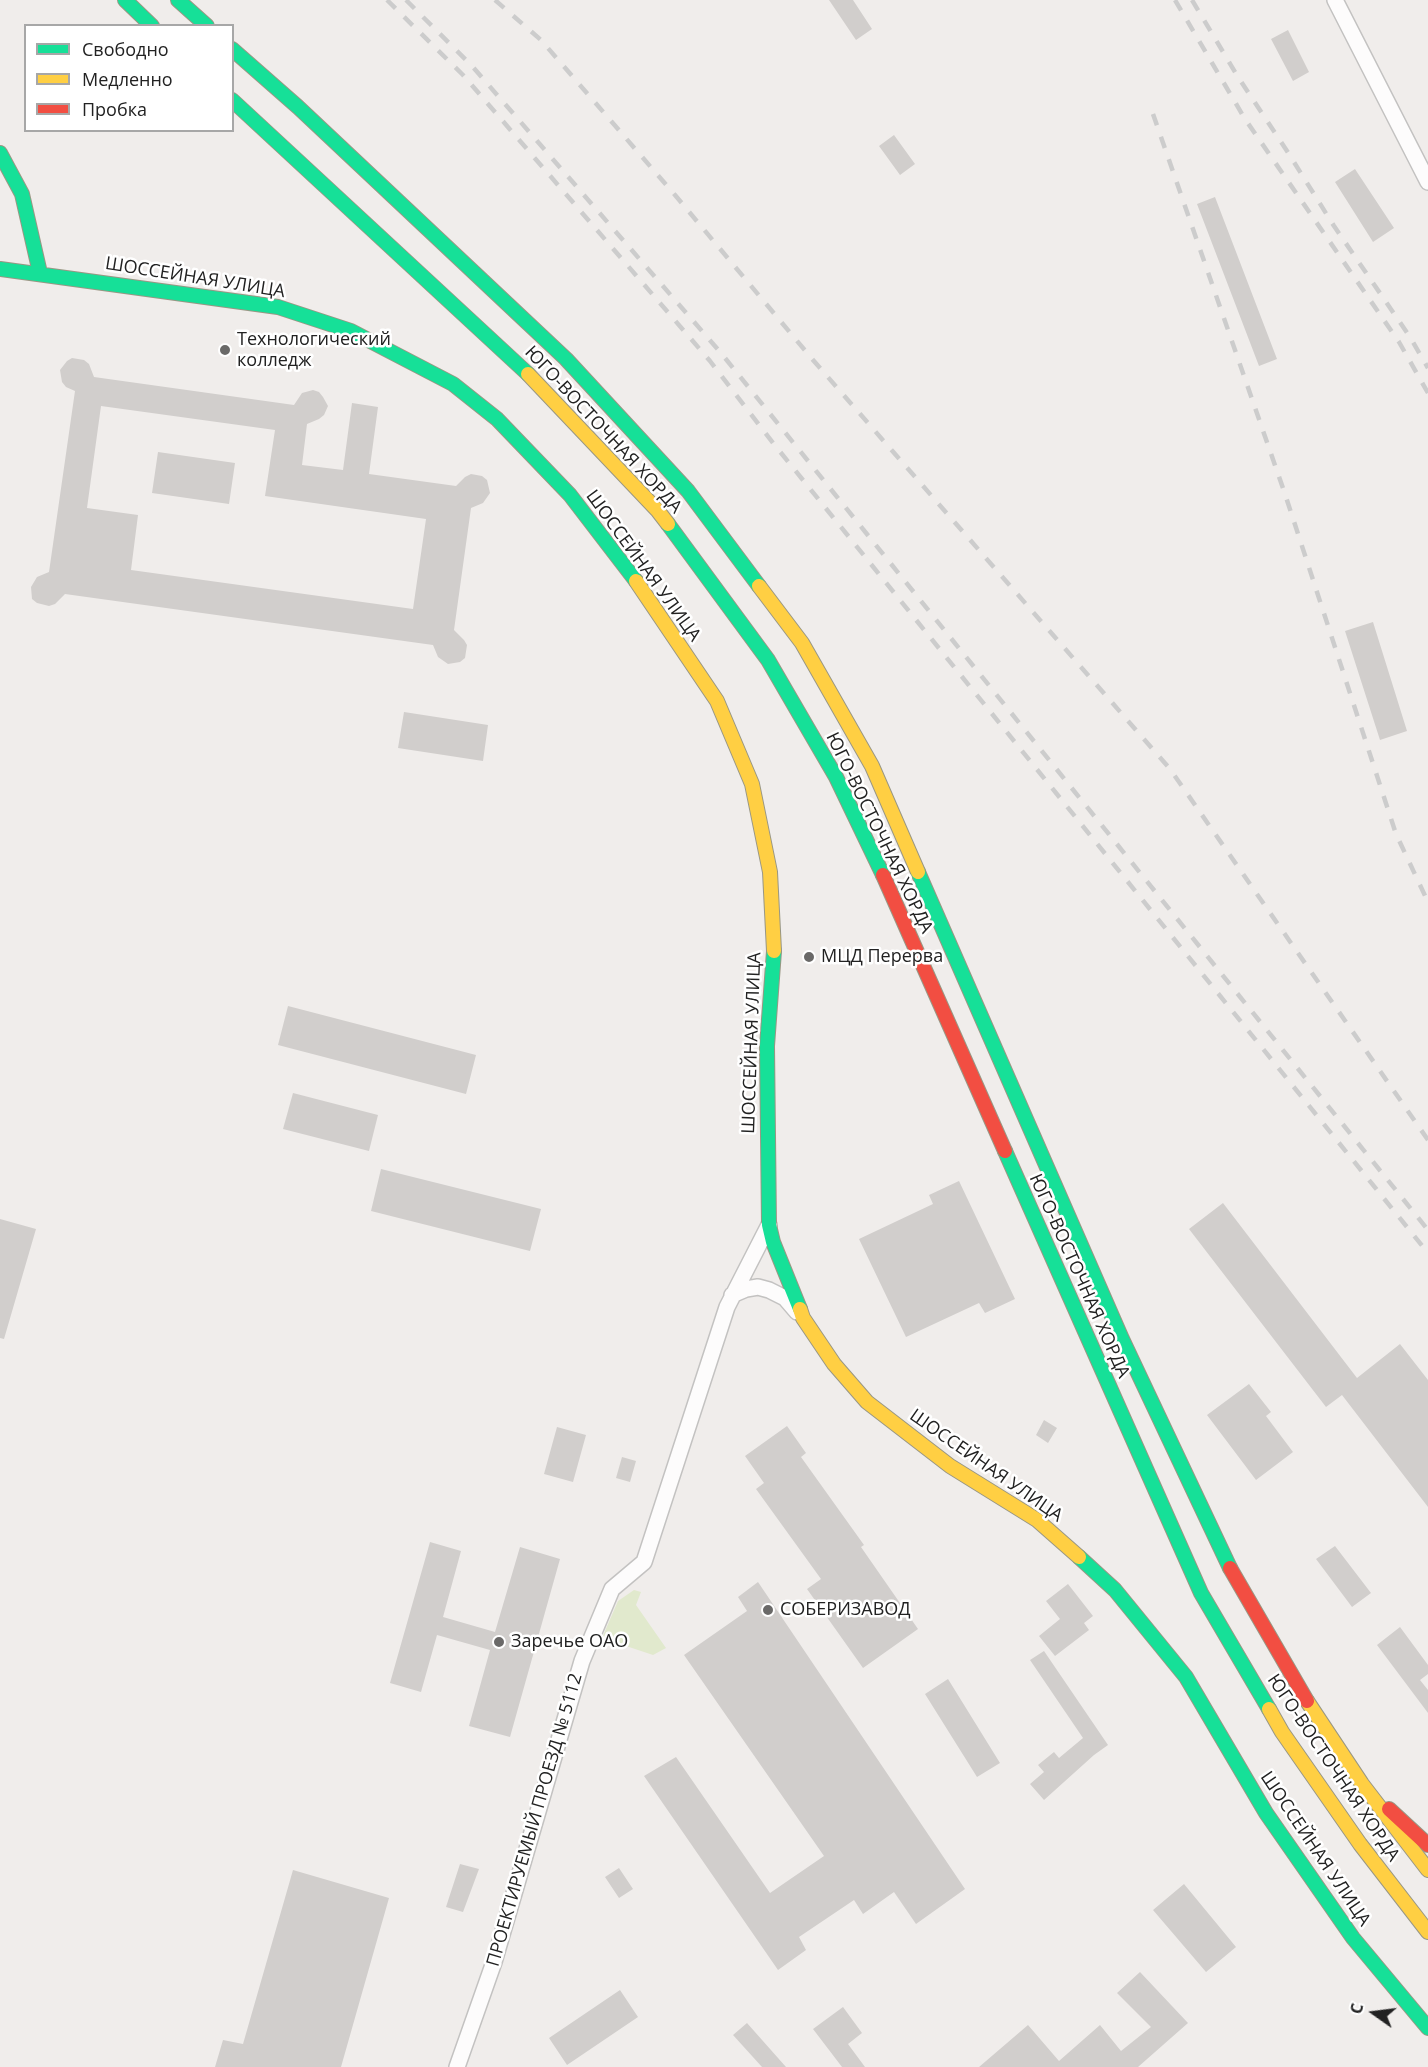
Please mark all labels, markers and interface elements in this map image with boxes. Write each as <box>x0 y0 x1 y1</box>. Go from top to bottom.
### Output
legend <box>24 24 234 132</box>
text: Свободно <box>82 37 169 61</box>
text: Медленно <box>82 67 173 91</box>
text: Пробка <box>82 97 147 121</box>
street label: ШОССЕЙНАЯ УЛИЦА <box>104 253 286 303</box>
place label: Технологический колледж <box>237 329 391 372</box>
street label: ЮГО-ВОСТОЧНАЯ ХОРДА <box>520 342 686 518</box>
marker: Технологический колледж <box>218 343 232 357</box>
street label: ШОССЕЙНАЯ УЛИЦА <box>581 486 705 646</box>
street label: ЮГО-ВОСТОЧНАЯ ХОРДА <box>821 729 937 937</box>
place label: МЦД Перерва <box>821 946 943 968</box>
marker: МЦД Перерва <box>802 950 816 964</box>
street label: ШОССЕЙНАЯ УЛИЦА <box>738 952 766 1134</box>
street label: ЮГО-ВОСТОЧНАЯ ХОРДА <box>1024 1171 1134 1381</box>
street label: ШОССЕЙНАЯ УЛИЦА <box>905 1405 1067 1527</box>
place label: СОБЕРИЗАВОД <box>780 1599 911 1621</box>
marker: СОБЕРИЗАВОД <box>761 1603 775 1617</box>
place label: Заречье ОАО <box>511 1631 628 1653</box>
marker: Заречье ОАО <box>492 1635 506 1649</box>
street label: ЮГО-ВОСТОЧНАЯ ХОРДА <box>1262 1670 1404 1866</box>
street label: ПРОЕКТИРУЕМЫЙ ПРОЕЗД № 5112 <box>483 1671 587 1969</box>
street label: ШОССЕЙНАЯ УЛИЦА <box>1255 1768 1375 1930</box>
north arrow <box>1344 1983 1404 2043</box>
text: С <box>1345 2001 1368 2016</box>

